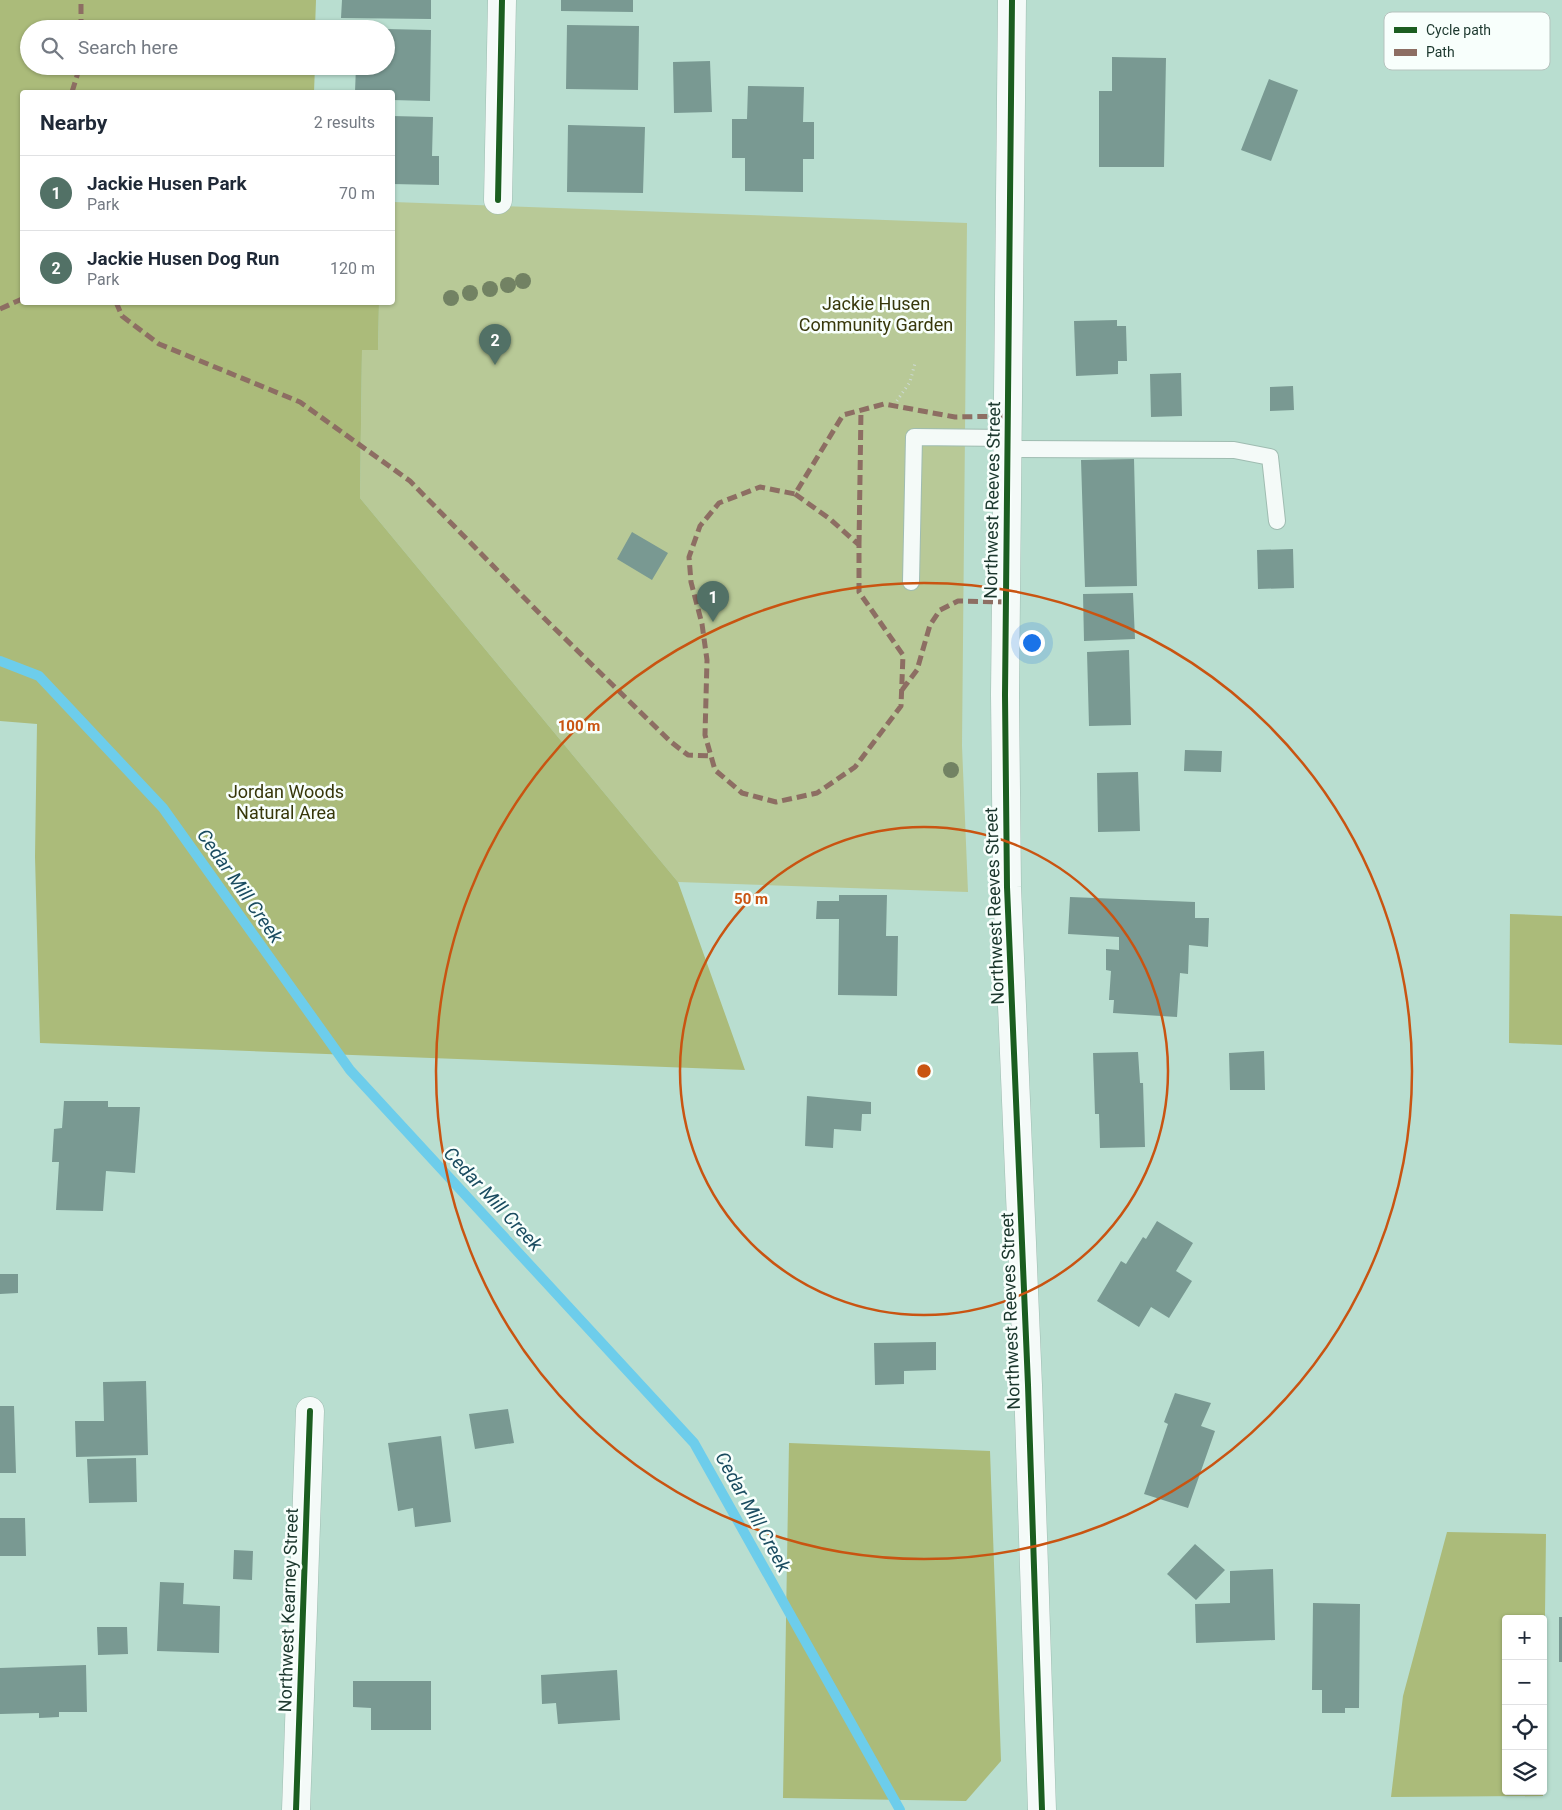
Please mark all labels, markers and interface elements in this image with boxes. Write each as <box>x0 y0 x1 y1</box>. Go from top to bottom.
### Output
legend <box>1384 12 1550 70</box>
search box <box>20 20 395 75</box>
text: Cycle path <box>1426 22 1491 38</box>
icon: search <box>38 34 66 62</box>
text: Search here <box>78 36 178 59</box>
text: Path <box>1426 44 1455 60</box>
text: Nearby <box>40 111 107 135</box>
text: 2 results <box>314 113 375 132</box>
text: Jackie Husen Park <box>87 172 247 195</box>
text: 1 <box>51 184 61 203</box>
text: 70 m <box>339 184 375 203</box>
text: Park <box>87 195 119 214</box>
text: Jackie Husen Dog Run <box>87 247 279 270</box>
text: 2 <box>51 259 61 278</box>
text: 120 m <box>330 259 375 278</box>
text: Park <box>87 270 119 289</box>
park label: Jackie Husen Community Garden <box>799 293 953 335</box>
pin: 2 <box>479 324 511 365</box>
street label: Northwest Reeves Street <box>980 401 1004 599</box>
pin: 1 <box>697 581 729 622</box>
your location <box>1019 630 1045 656</box>
text: 100 m <box>558 717 600 735</box>
park label: Jordan Woods Natural Area <box>228 781 344 823</box>
street label: Northwest Reeves Street <box>980 807 1008 1005</box>
water label: Cedar Mill Creek <box>192 824 288 948</box>
text: 50 m <box>734 890 768 908</box>
centre of rings <box>915 1062 933 1080</box>
water label: Cedar Mill Creek <box>439 1142 548 1256</box>
street label: Northwest Reeves Street <box>996 1212 1024 1410</box>
water label: Cedar Mill Creek <box>710 1448 796 1577</box>
street label: Northwest Kearney Street <box>274 1507 302 1713</box>
map controls <box>1502 1615 1547 1795</box>
button: + <box>1502 1615 1547 1660</box>
button: − <box>1502 1660 1547 1705</box>
button: locate <box>1502 1705 1547 1750</box>
button: layers <box>1502 1750 1547 1795</box>

